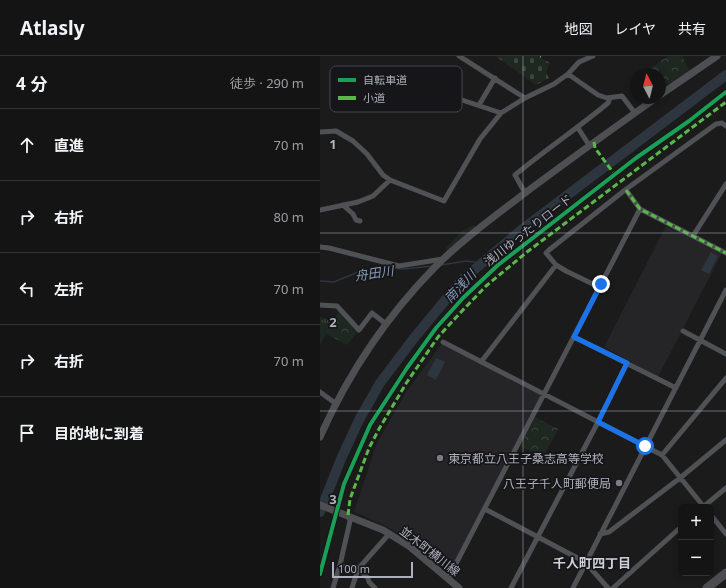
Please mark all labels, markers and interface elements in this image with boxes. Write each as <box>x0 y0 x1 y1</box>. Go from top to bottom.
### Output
text: Atlasly <box>20 15 85 41</box>
text: 地図 <box>564 19 592 38</box>
text: レイヤ <box>614 19 656 38</box>
text: 共有 <box>678 19 706 38</box>
legend <box>330 66 462 112</box>
north arrow <box>630 68 666 104</box>
text: 4 分 <box>16 72 47 95</box>
text: 自転車道 <box>363 72 407 87</box>
text: 徒歩 · 290 m <box>230 74 304 92</box>
text: 小道 <box>363 90 385 105</box>
icon: ahead <box>16 134 38 156</box>
text: 直進 <box>54 135 84 155</box>
text: 1 <box>329 135 337 153</box>
text: 70 m <box>274 136 304 154</box>
street label: 浅川ゆったりロード <box>480 190 576 270</box>
icon: right <box>16 206 38 228</box>
text: 右折 <box>54 207 84 227</box>
text: 80 m <box>274 208 304 226</box>
water label: 舟田川 <box>353 261 397 285</box>
water label: 南浅川 <box>440 264 481 306</box>
route end <box>592 275 610 293</box>
icon: left <box>16 278 38 300</box>
text: 左折 <box>54 279 84 299</box>
text: 70 m <box>274 280 304 298</box>
text: 2 <box>329 313 337 331</box>
icon: right <box>16 350 38 372</box>
text: 右折 <box>54 351 84 371</box>
text: 70 m <box>274 352 304 370</box>
icon: arrive <box>16 422 38 444</box>
text: 目的地に到着 <box>54 423 144 443</box>
route start <box>636 437 654 455</box>
place label: 東京都立八王子桑志高等学校 <box>448 450 604 467</box>
marker: 東京都立八王子桑志高等学校 <box>435 453 445 463</box>
place label: 八王子千人町郵便局 <box>503 475 611 492</box>
marker: 八王子千人町郵便局 <box>614 478 624 488</box>
text: 3 <box>329 490 337 508</box>
map controls <box>678 504 714 576</box>
button: + <box>678 504 714 540</box>
street label: 並木町横川線 <box>396 522 464 580</box>
button: − <box>678 540 714 576</box>
district label: 千人町四丁目 <box>553 554 631 572</box>
scale bar <box>332 560 413 579</box>
text: 100 m <box>338 561 370 576</box>

